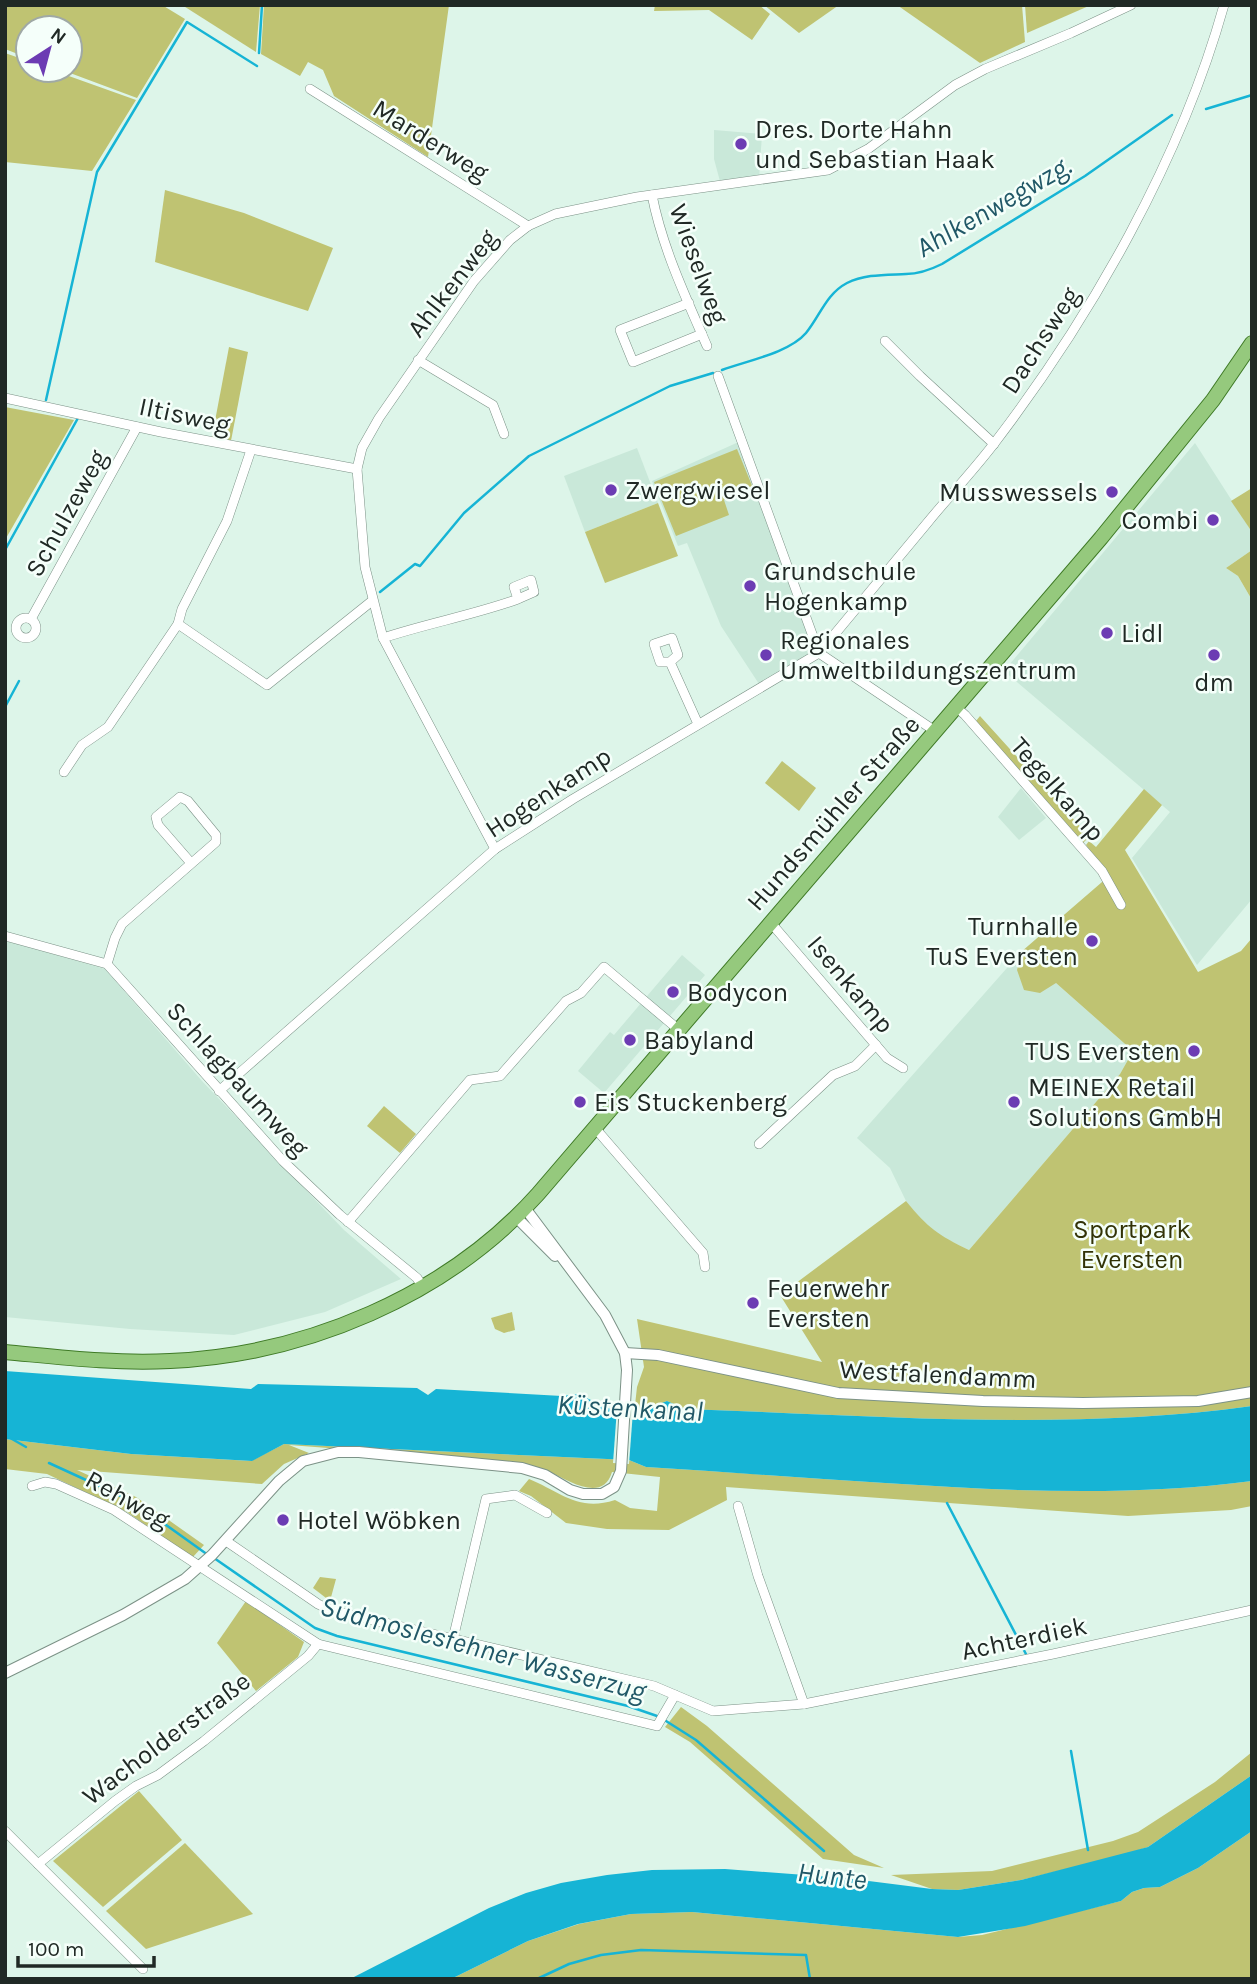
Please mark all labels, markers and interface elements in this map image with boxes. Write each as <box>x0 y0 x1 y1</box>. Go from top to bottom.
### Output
north arrow <box>14 14 84 84</box>
text: N <box>46 23 70 49</box>
street label: Marderweg <box>367 93 495 188</box>
place label: Dres. Dorte Hahn und Sebastian Haak <box>755 114 995 175</box>
marker: Dres. Dorte Hahn und Sebastian Haak <box>733 136 749 152</box>
water label: Ahlkenwegwzg. <box>910 149 1077 264</box>
street label: Wieselweg <box>663 200 735 329</box>
street label: Ahlkenweg <box>401 223 504 343</box>
street label: Dachsweg <box>994 281 1087 399</box>
street label: Iltisweg <box>136 391 234 440</box>
street label: Schulzeweg <box>19 444 114 582</box>
place label: Zwergwiesel <box>625 475 770 506</box>
place label: Musswessels <box>939 477 1098 508</box>
marker: Zwergwiesel <box>603 482 619 498</box>
marker: Musswessels <box>1104 484 1120 500</box>
place label: Combi <box>1121 505 1199 536</box>
marker: Combi <box>1205 512 1221 528</box>
place label: Grundschule Hogenkamp <box>764 556 916 617</box>
marker: Grundschule Hogenkamp <box>742 578 758 594</box>
place label: Lidl <box>1121 618 1164 649</box>
place label: Regionales Umweltbildungszentrum <box>780 625 1077 686</box>
marker: Lidl <box>1099 625 1115 641</box>
marker: Regionales Umweltbildungszentrum <box>758 647 774 663</box>
marker: dm <box>1206 647 1222 663</box>
place label: dm <box>1194 667 1234 698</box>
street label: Hundsmühler Straße <box>740 709 927 917</box>
street label: Tegelkamp <box>1004 731 1111 848</box>
street label: Hogenkamp <box>480 740 617 845</box>
place label: Turnhalle TuS Eversten <box>926 911 1078 972</box>
street label: Isenkamp <box>801 929 901 1040</box>
marker: Turnhalle TuS Eversten <box>1084 933 1100 949</box>
place label: Bodycon <box>687 977 788 1008</box>
marker: Bodycon <box>665 984 681 1000</box>
street label: Schlagbaumweg <box>160 995 316 1163</box>
place label: Babyland <box>644 1025 755 1056</box>
marker: Babyland <box>622 1032 638 1048</box>
place label: TUS Eversten <box>1025 1036 1180 1067</box>
marker: TUS Eversten <box>1186 1043 1202 1059</box>
place label: MEINEX Retail Solutions GmbH <box>1028 1072 1222 1133</box>
place label: Eis Stuckenberg <box>594 1087 787 1118</box>
marker: Eis Stuckenberg <box>572 1094 588 1110</box>
marker: MEINEX Retail Solutions GmbH <box>1006 1094 1022 1110</box>
park label: Sportpark Eversten <box>1073 1214 1191 1275</box>
place label: Feuerwehr Eversten <box>767 1273 890 1334</box>
marker: Feuerwehr Eversten <box>745 1295 761 1311</box>
street label: Westfalendamm <box>839 1354 1037 1395</box>
water label: Küstenkanal <box>556 1387 704 1428</box>
street label: Rehweg <box>80 1464 176 1535</box>
place label: Hotel Wöbken <box>297 1505 461 1536</box>
marker: Hotel Wöbken <box>275 1512 291 1528</box>
water label: Südmoslesfehner Wasserzug <box>317 1589 651 1708</box>
street label: Achterdiek <box>958 1610 1090 1667</box>
street label: Wacholderstraße <box>76 1665 256 1812</box>
water label: Hunte <box>795 1855 869 1896</box>
scale bar <box>18 1924 154 1968</box>
text: 100 m <box>28 1937 85 1961</box>

